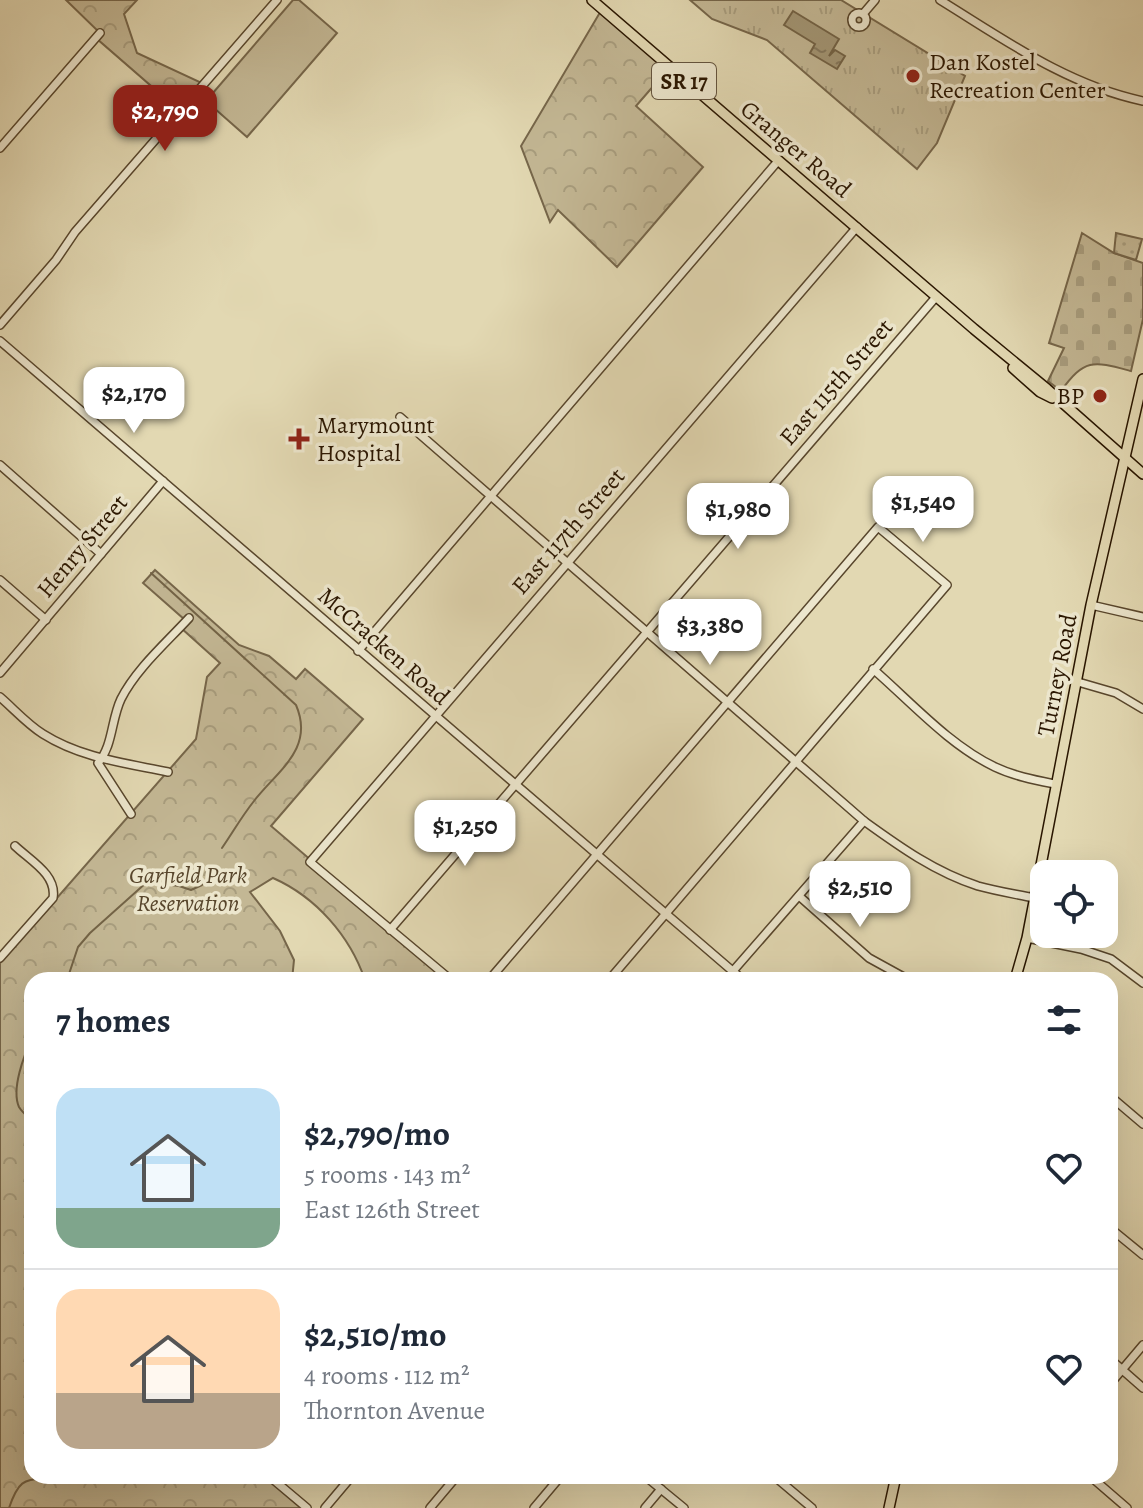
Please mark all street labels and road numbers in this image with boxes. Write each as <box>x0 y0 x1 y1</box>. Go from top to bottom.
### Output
road number: SR 17 <box>652 63 716 99</box>
street label: Granger Road <box>734 93 858 205</box>
street label: East 115th Street <box>772 312 900 452</box>
street label: East 117th Street <box>504 461 632 601</box>
street label: Henry Street <box>29 488 135 604</box>
street label: McCracken Road <box>311 580 457 712</box>
street label: Turney Road <box>1029 611 1085 739</box>

